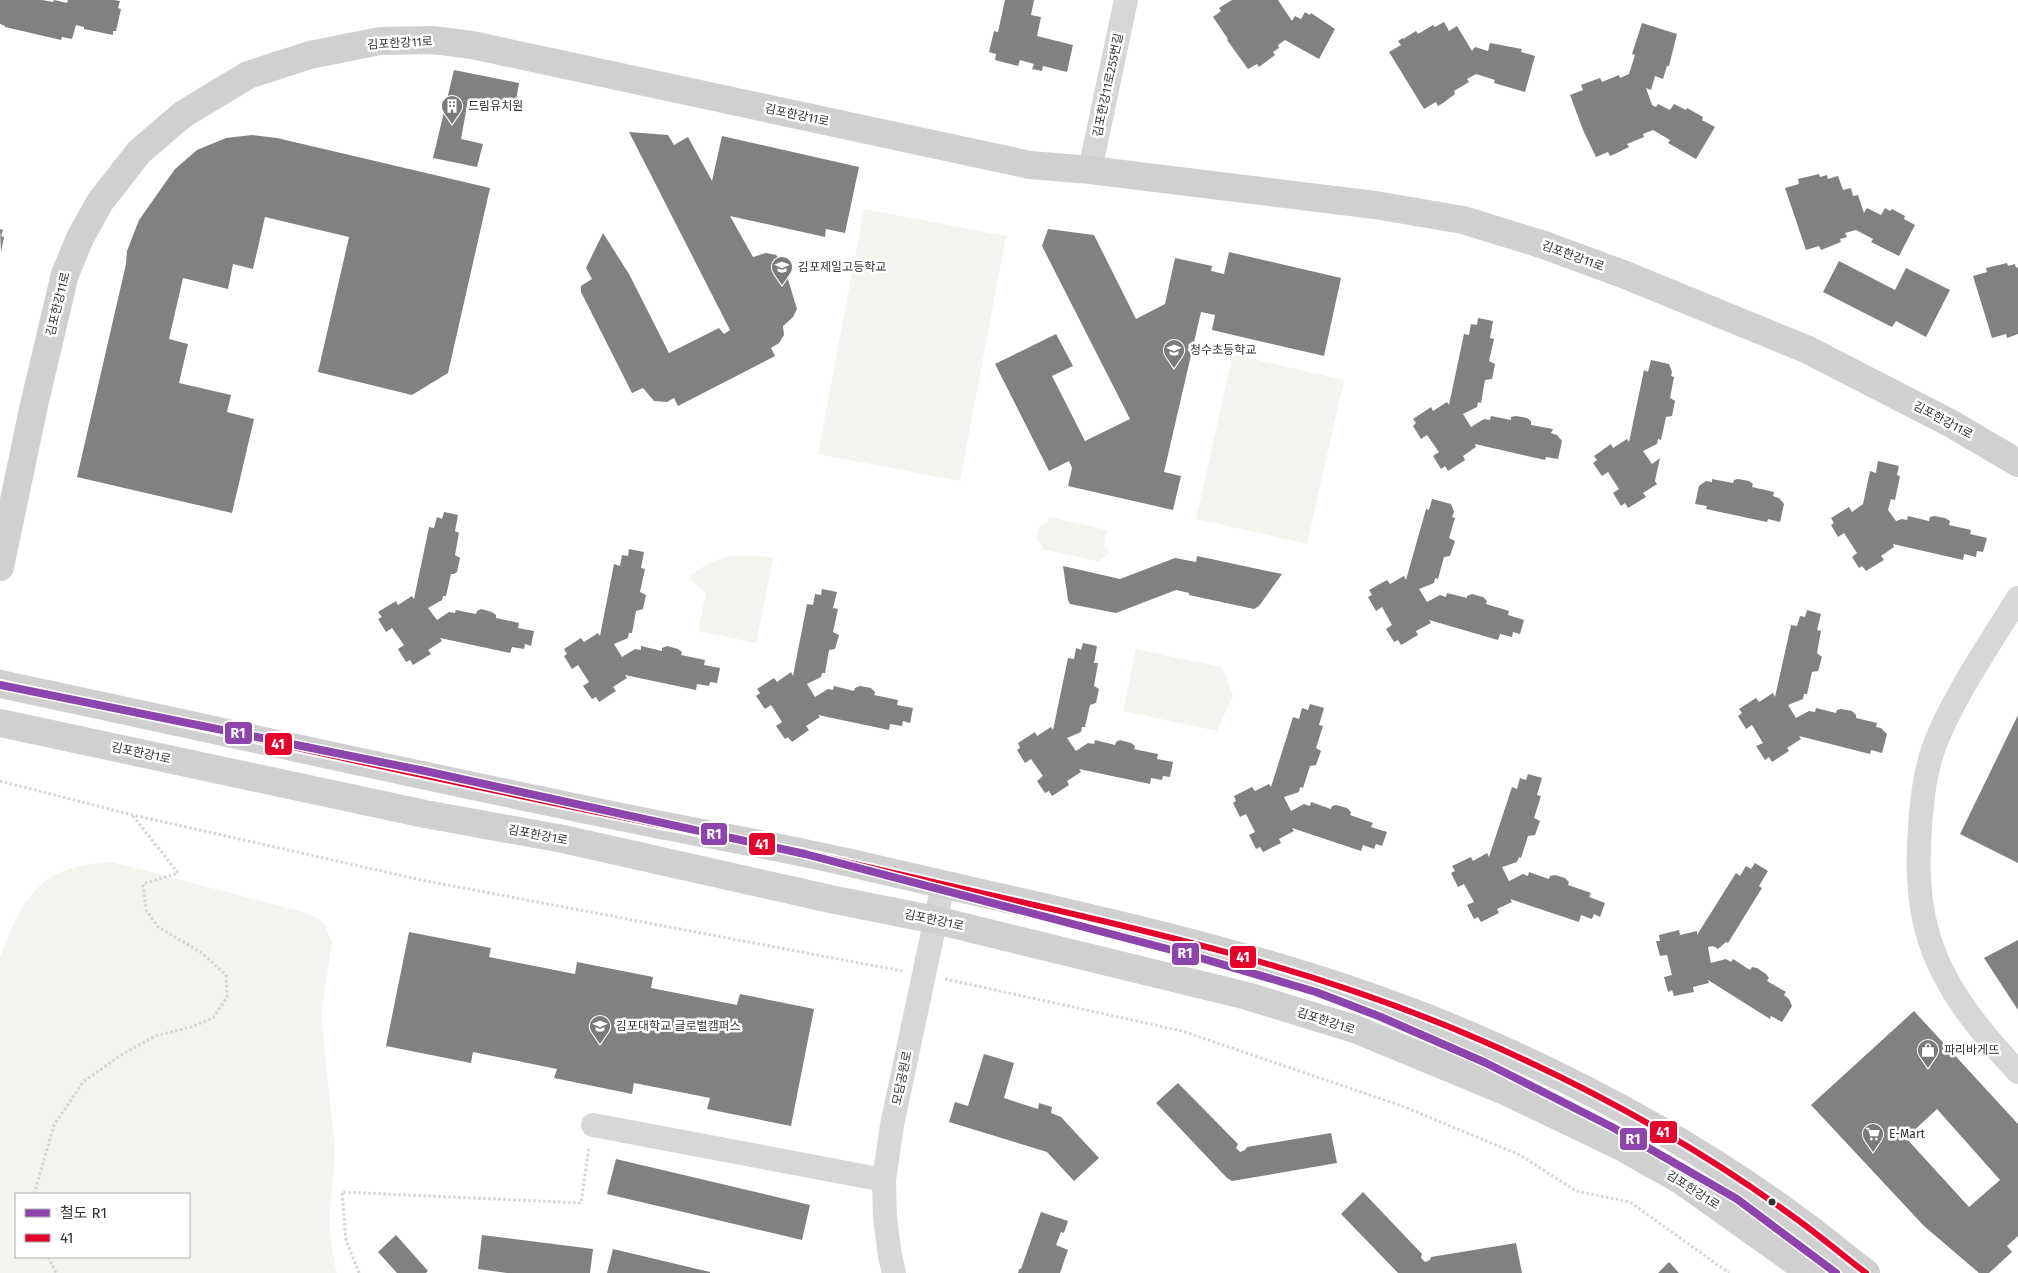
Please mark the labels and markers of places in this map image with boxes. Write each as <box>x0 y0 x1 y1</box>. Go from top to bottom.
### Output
building icon: 드림유치원 <box>440 94 464 125</box>
place label: 드림유치원 <box>468 99 523 113</box>
school or university icon: 김포제일고등학교 <box>770 255 794 286</box>
place label: 김포제일고등학교 <box>798 260 886 274</box>
school or university icon: 청수초등학교 <box>1162 338 1186 369</box>
place label: 청수초등학교 <box>1190 343 1256 357</box>
school or university icon: 김포대학교 글로벌캠퍼스 <box>588 1014 612 1045</box>
place label: 김포대학교 글로벌캠퍼스 <box>616 1019 741 1033</box>
shop icon: 파리바게뜨 <box>1916 1038 1940 1069</box>
place label: 파리바게뜨 <box>1944 1043 1999 1057</box>
supermarket icon: E-Mart <box>1861 1122 1885 1153</box>
place label: E-Mart <box>1889 1127 1926 1141</box>
unlabelled marker <box>1767 1197 1777 1207</box>

